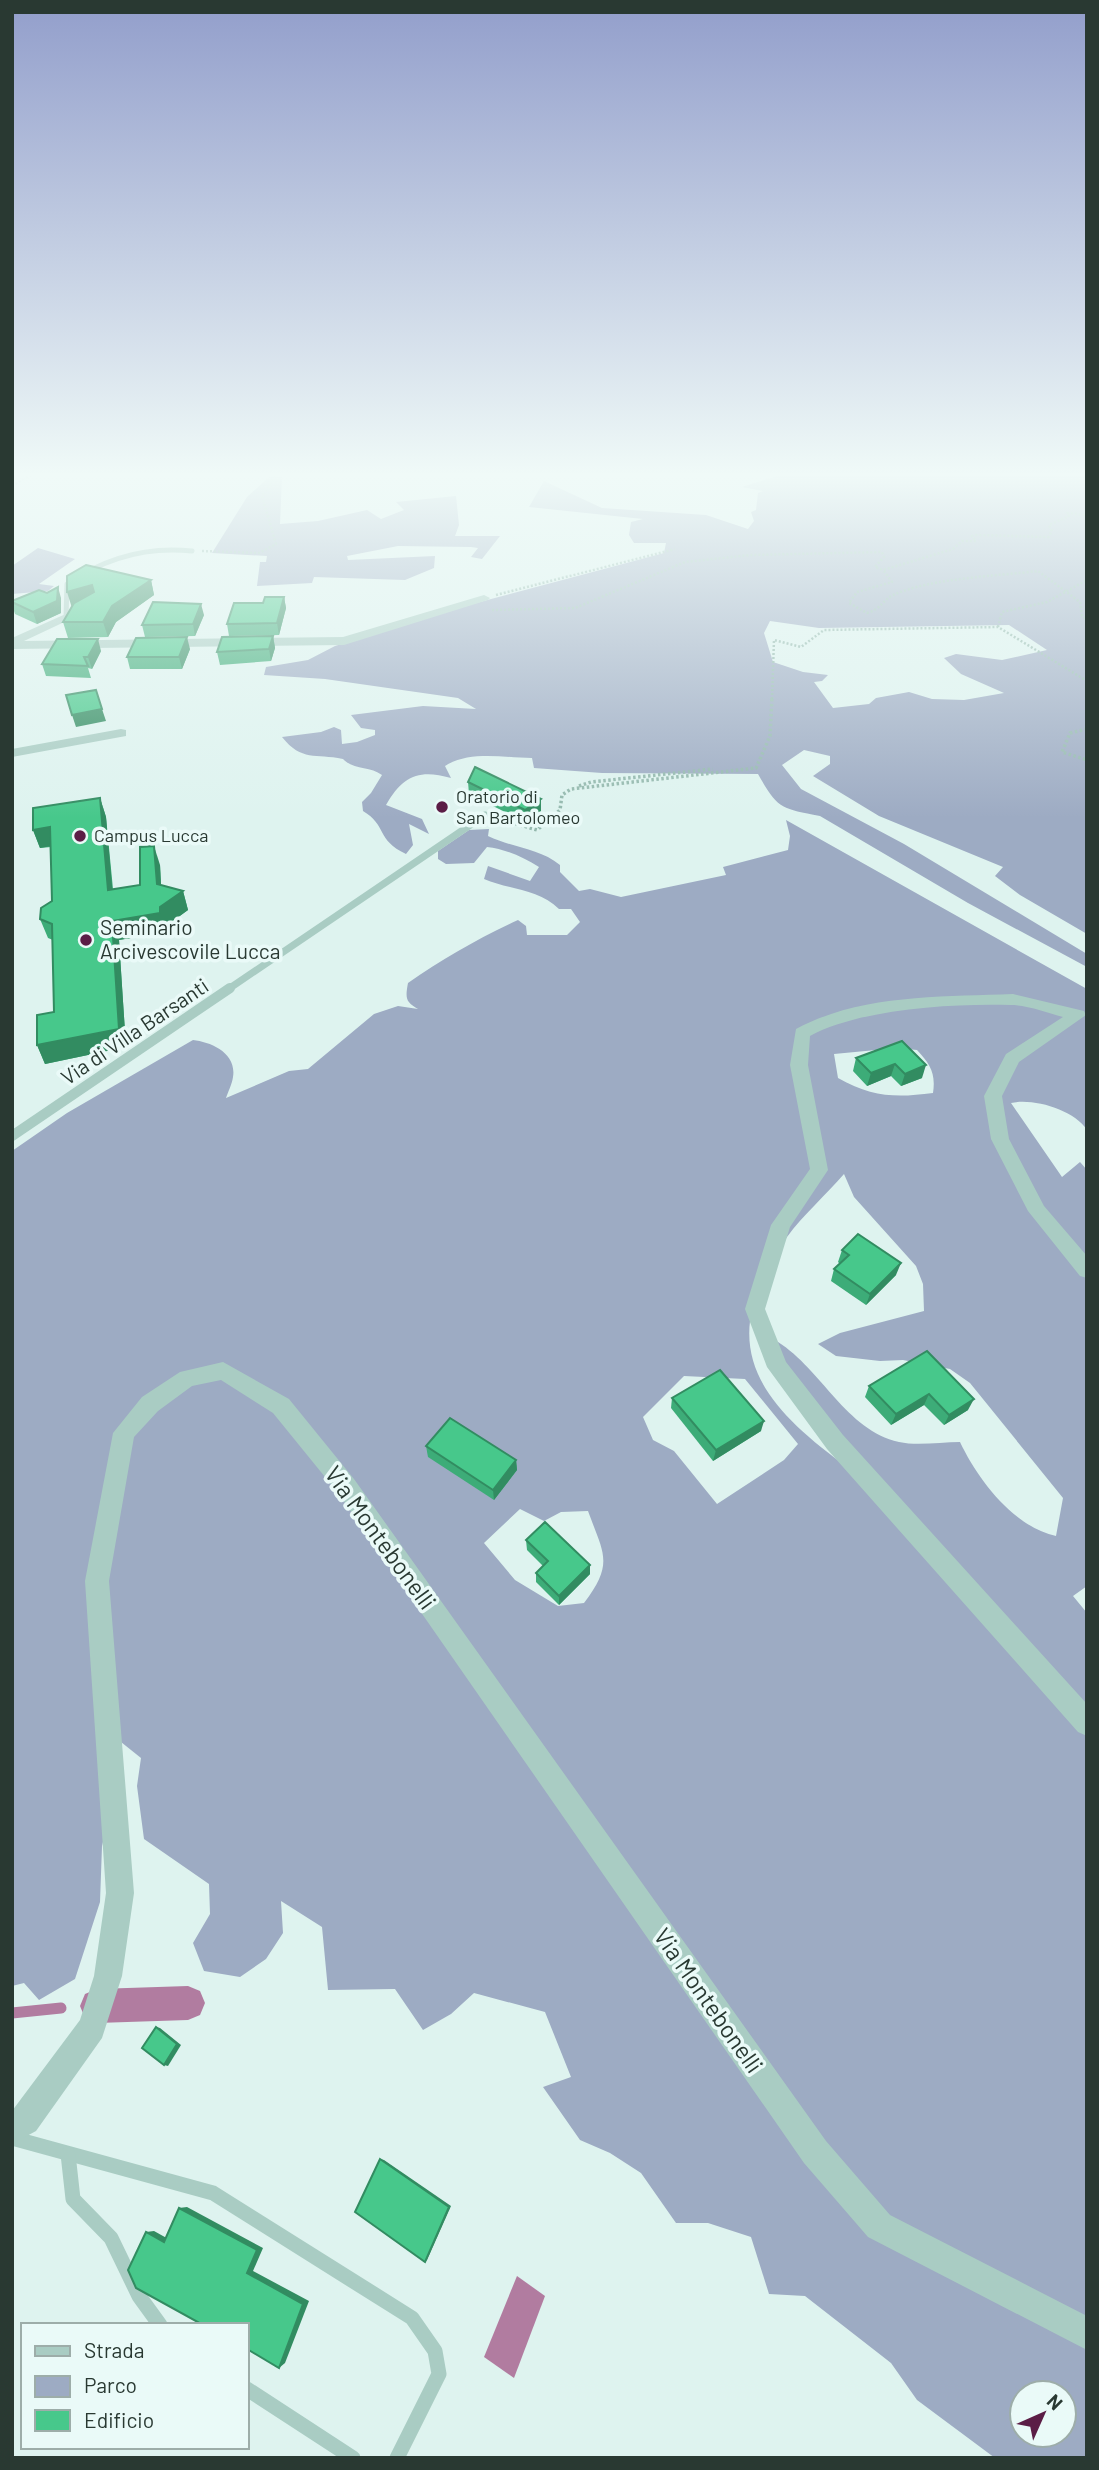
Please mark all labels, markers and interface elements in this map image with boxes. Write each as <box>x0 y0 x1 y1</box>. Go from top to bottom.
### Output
place label: Oratorio di San Bartolomeo <box>456 785 580 828</box>
marker: Oratorio di San Bartolomeo <box>434 799 450 815</box>
place label: Campus Lucca <box>94 824 208 846</box>
marker: Campus Lucca <box>72 828 88 844</box>
place label: Seminario Arcivescovile Lucca <box>100 914 280 963</box>
marker: Seminario Arcivescovile Lucca <box>78 932 94 948</box>
street label: Via di Villa Barsanti <box>56 972 213 1089</box>
street label: Via Montebonelli <box>319 1460 443 1615</box>
street label: Via Montebonelli <box>648 1922 770 2078</box>
legend <box>21 2323 248 2449</box>
text: Strada <box>84 2337 144 2362</box>
text: Parco <box>84 2372 137 2397</box>
north arrow <box>1008 2379 1078 2449</box>
text: N <box>1043 2389 1068 2414</box>
text: Edificio <box>84 2407 154 2432</box>

